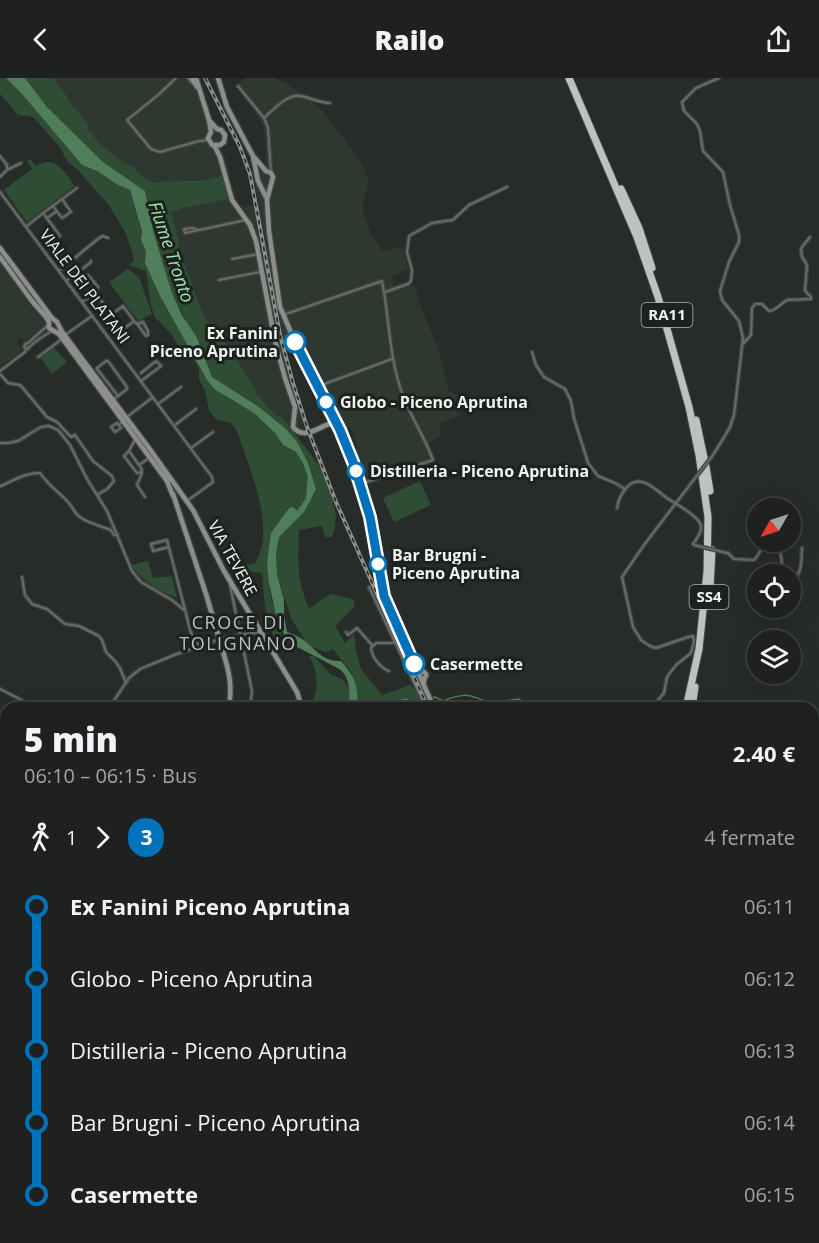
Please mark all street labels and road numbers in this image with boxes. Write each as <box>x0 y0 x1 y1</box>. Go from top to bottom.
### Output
street label: VIALE DEI PLATANI <box>35 224 135 348</box>
road number: RA11 <box>642 303 692 327</box>
street label: VIA TEVERE <box>203 516 263 600</box>
road number: SS4 <box>690 585 728 609</box>

